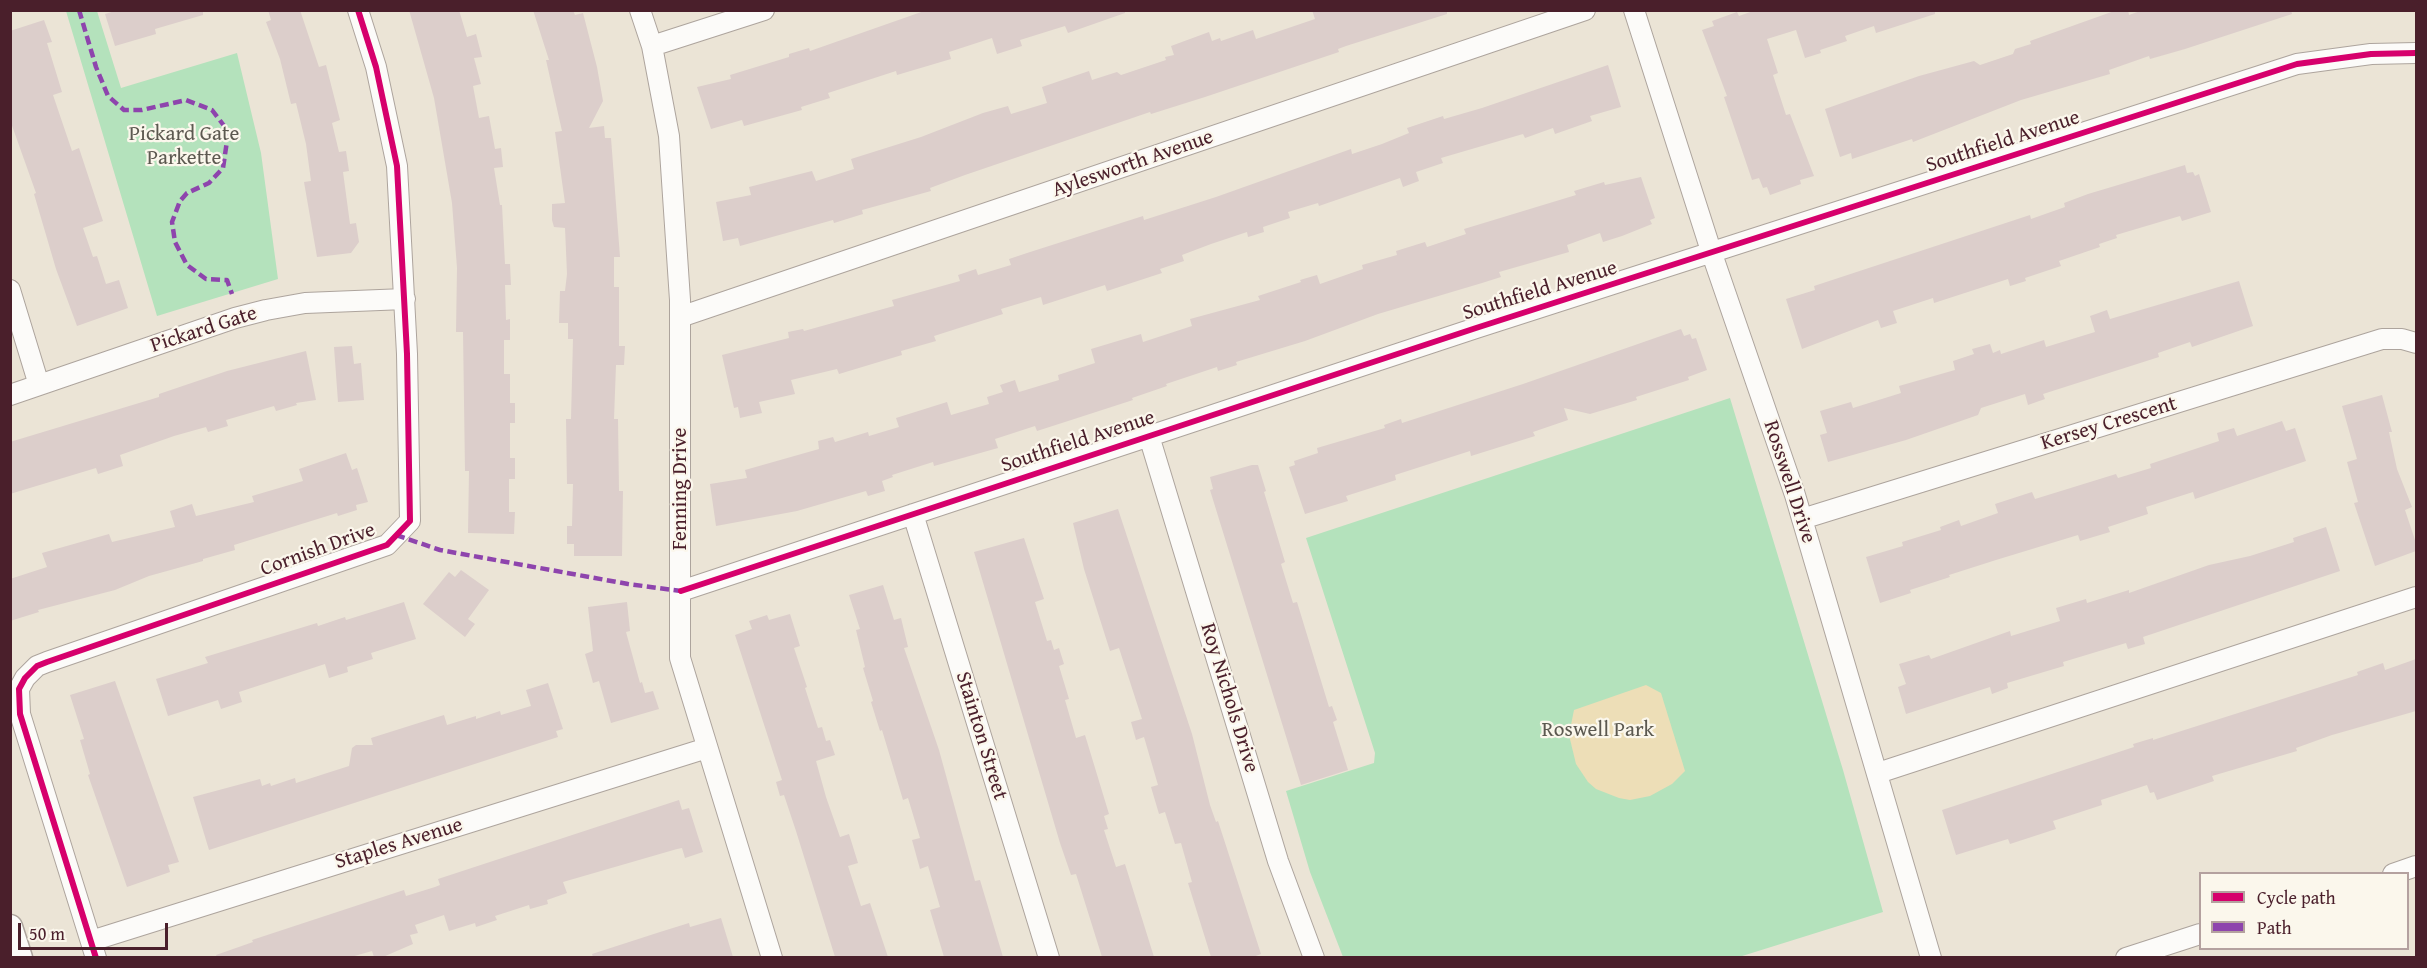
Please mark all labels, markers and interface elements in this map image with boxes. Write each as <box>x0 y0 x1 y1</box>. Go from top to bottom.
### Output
street label: Southfield Avenue <box>1923 105 2083 179</box>
park label: Pickard Gate Parkette <box>129 122 239 172</box>
street label: Aylesworth Avenue <box>1049 125 1217 203</box>
street label: Southfield Avenue <box>1460 256 1620 326</box>
street label: Pickard Gate <box>148 301 260 359</box>
street label: Kersey Crescent <box>2038 391 2180 457</box>
street label: Southfield Avenue <box>998 405 1158 479</box>
street label: Rosswell Drive <box>1757 418 1821 546</box>
street label: Fenning Drive <box>668 428 694 550</box>
street label: Cornish Drive <box>257 518 379 582</box>
street label: Roy Nichols Drive <box>1194 620 1264 776</box>
street label: Stainton Street <box>950 669 1012 803</box>
park label: Roswell Park <box>1542 718 1654 744</box>
street label: Staples Avenue <box>332 813 466 875</box>
legend <box>2199 872 2409 950</box>
text: Cycle path <box>2257 884 2336 911</box>
scale bar <box>21 911 171 949</box>
text: Path <box>2257 914 2292 941</box>
text: 50 m <box>29 920 65 947</box>

